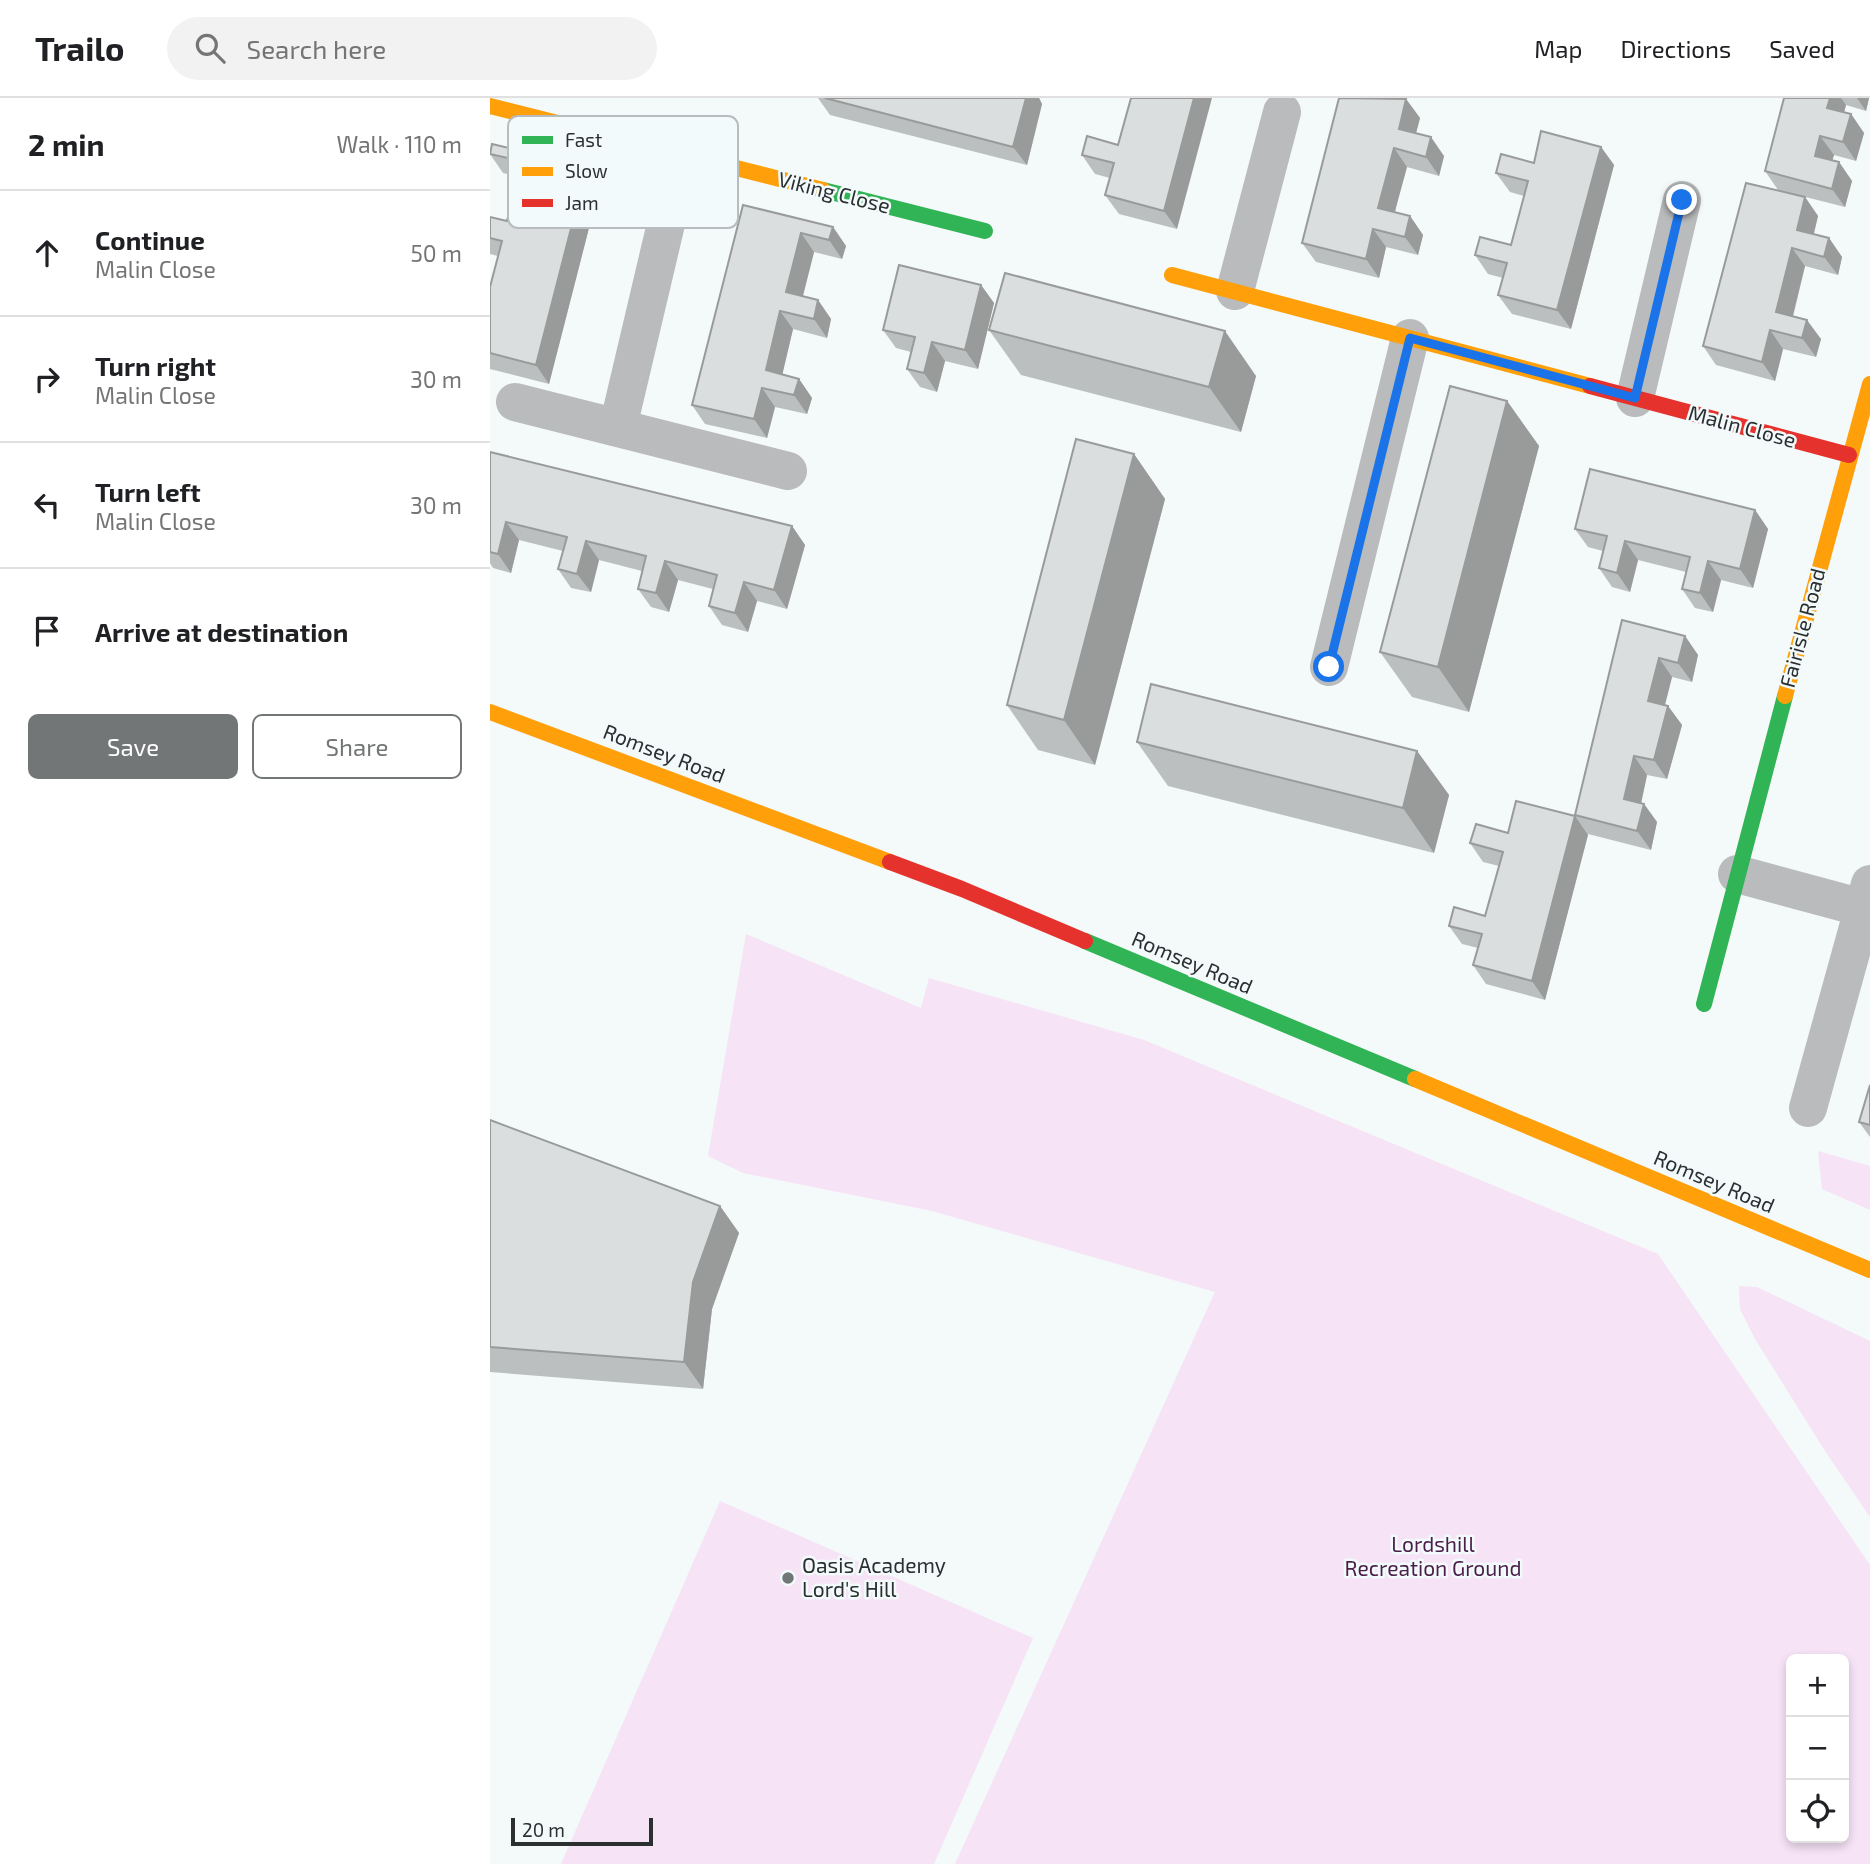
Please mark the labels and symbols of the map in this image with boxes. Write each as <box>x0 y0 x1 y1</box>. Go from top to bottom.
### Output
legend <box>508 116 738 228</box>
text: Fast <box>565 128 602 151</box>
text: Slow <box>565 159 608 182</box>
street label: Viking Close <box>776 166 893 218</box>
route end <box>1666 184 1697 215</box>
text: Jam <box>565 191 599 214</box>
street label: Malin Close <box>1686 399 1799 452</box>
street label: Fairisle Road <box>1774 565 1829 690</box>
route start <box>1313 651 1344 682</box>
street label: Romsey Road <box>600 718 729 787</box>
street label: Romsey Road <box>1128 925 1257 998</box>
street label: Romsey Road <box>1650 1144 1779 1217</box>
park label: Lordshill Recreation Ground <box>1345 1531 1521 1580</box>
place label: Oasis Academy Lord's Hill <box>802 1552 946 1601</box>
marker: Oasis Academy Lord's Hill <box>780 1570 796 1586</box>
scale bar <box>511 1815 653 1847</box>

